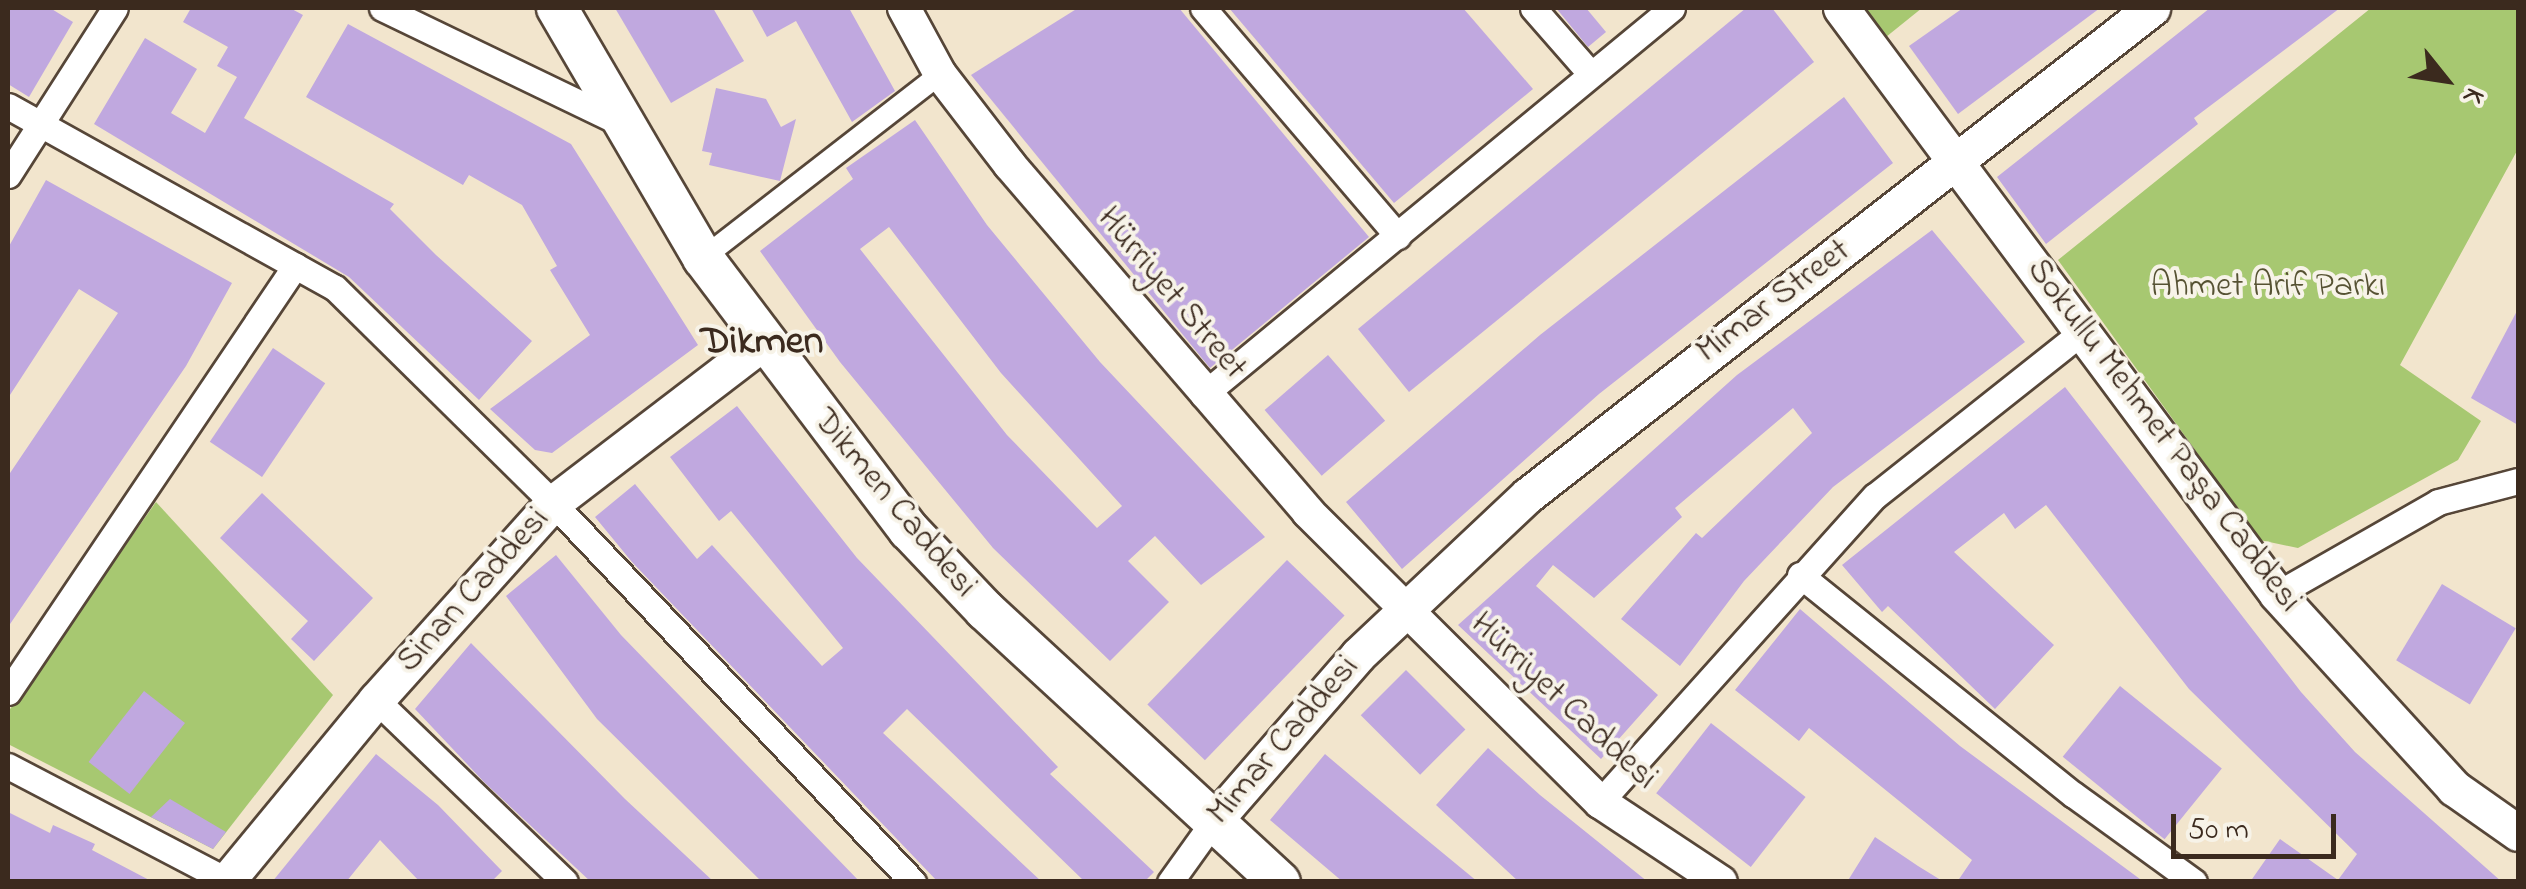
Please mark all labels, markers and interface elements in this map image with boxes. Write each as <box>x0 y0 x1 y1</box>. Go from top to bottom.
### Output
north arrow <box>2396 30 2496 130</box>
text: K <box>2451 79 2494 111</box>
street label: Hürriyet Street <box>1087 199 1255 389</box>
street label: Mimar Street <box>1689 231 1859 373</box>
street label: Sokullu Mehmet Paşa Caddesi <box>2016 251 2310 621</box>
park label: Ahmet Arif Parkı <box>2151 266 2385 308</box>
district label: Dikmen <box>701 319 823 367</box>
street label: Dikmen Caddesi <box>803 401 985 607</box>
street label: Sinan Caddesi <box>389 500 559 682</box>
street label: Hürriyet Caddesi <box>1460 604 1666 800</box>
street label: Mimar Caddesi <box>1199 648 1369 834</box>
scale bar <box>2176 794 2341 856</box>
text: 50 m <box>2188 809 2249 853</box>

